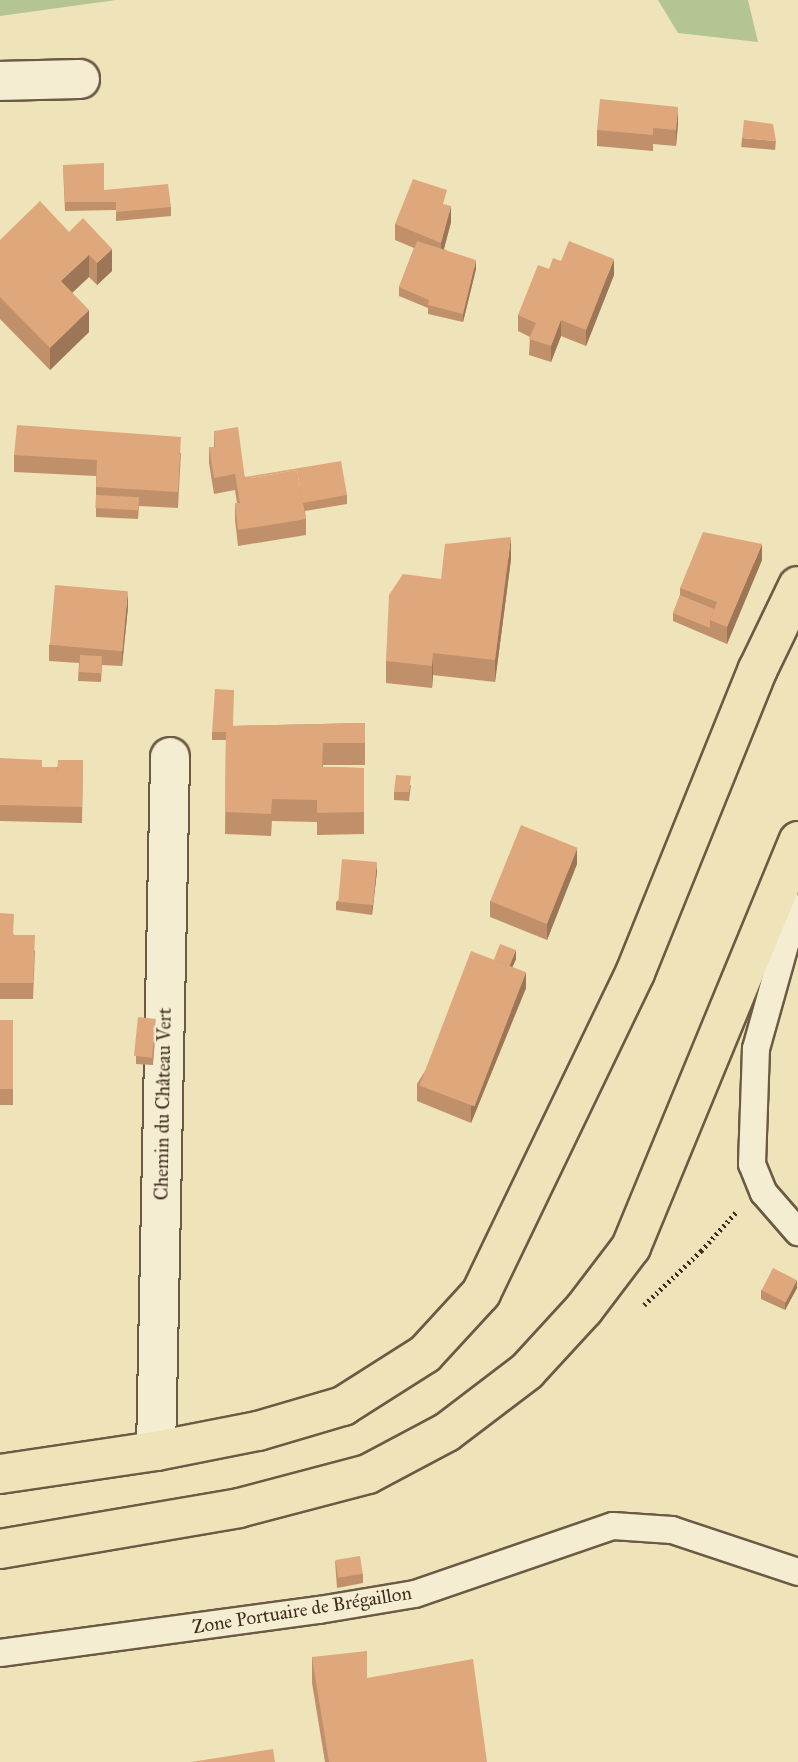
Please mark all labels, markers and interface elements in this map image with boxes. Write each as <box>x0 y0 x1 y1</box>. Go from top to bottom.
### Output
street label: Chemin du Château Vert <box>150 1007 176 1201</box>
street label: Zone Portuaire de Brégaillon <box>191 1581 413 1639</box>

